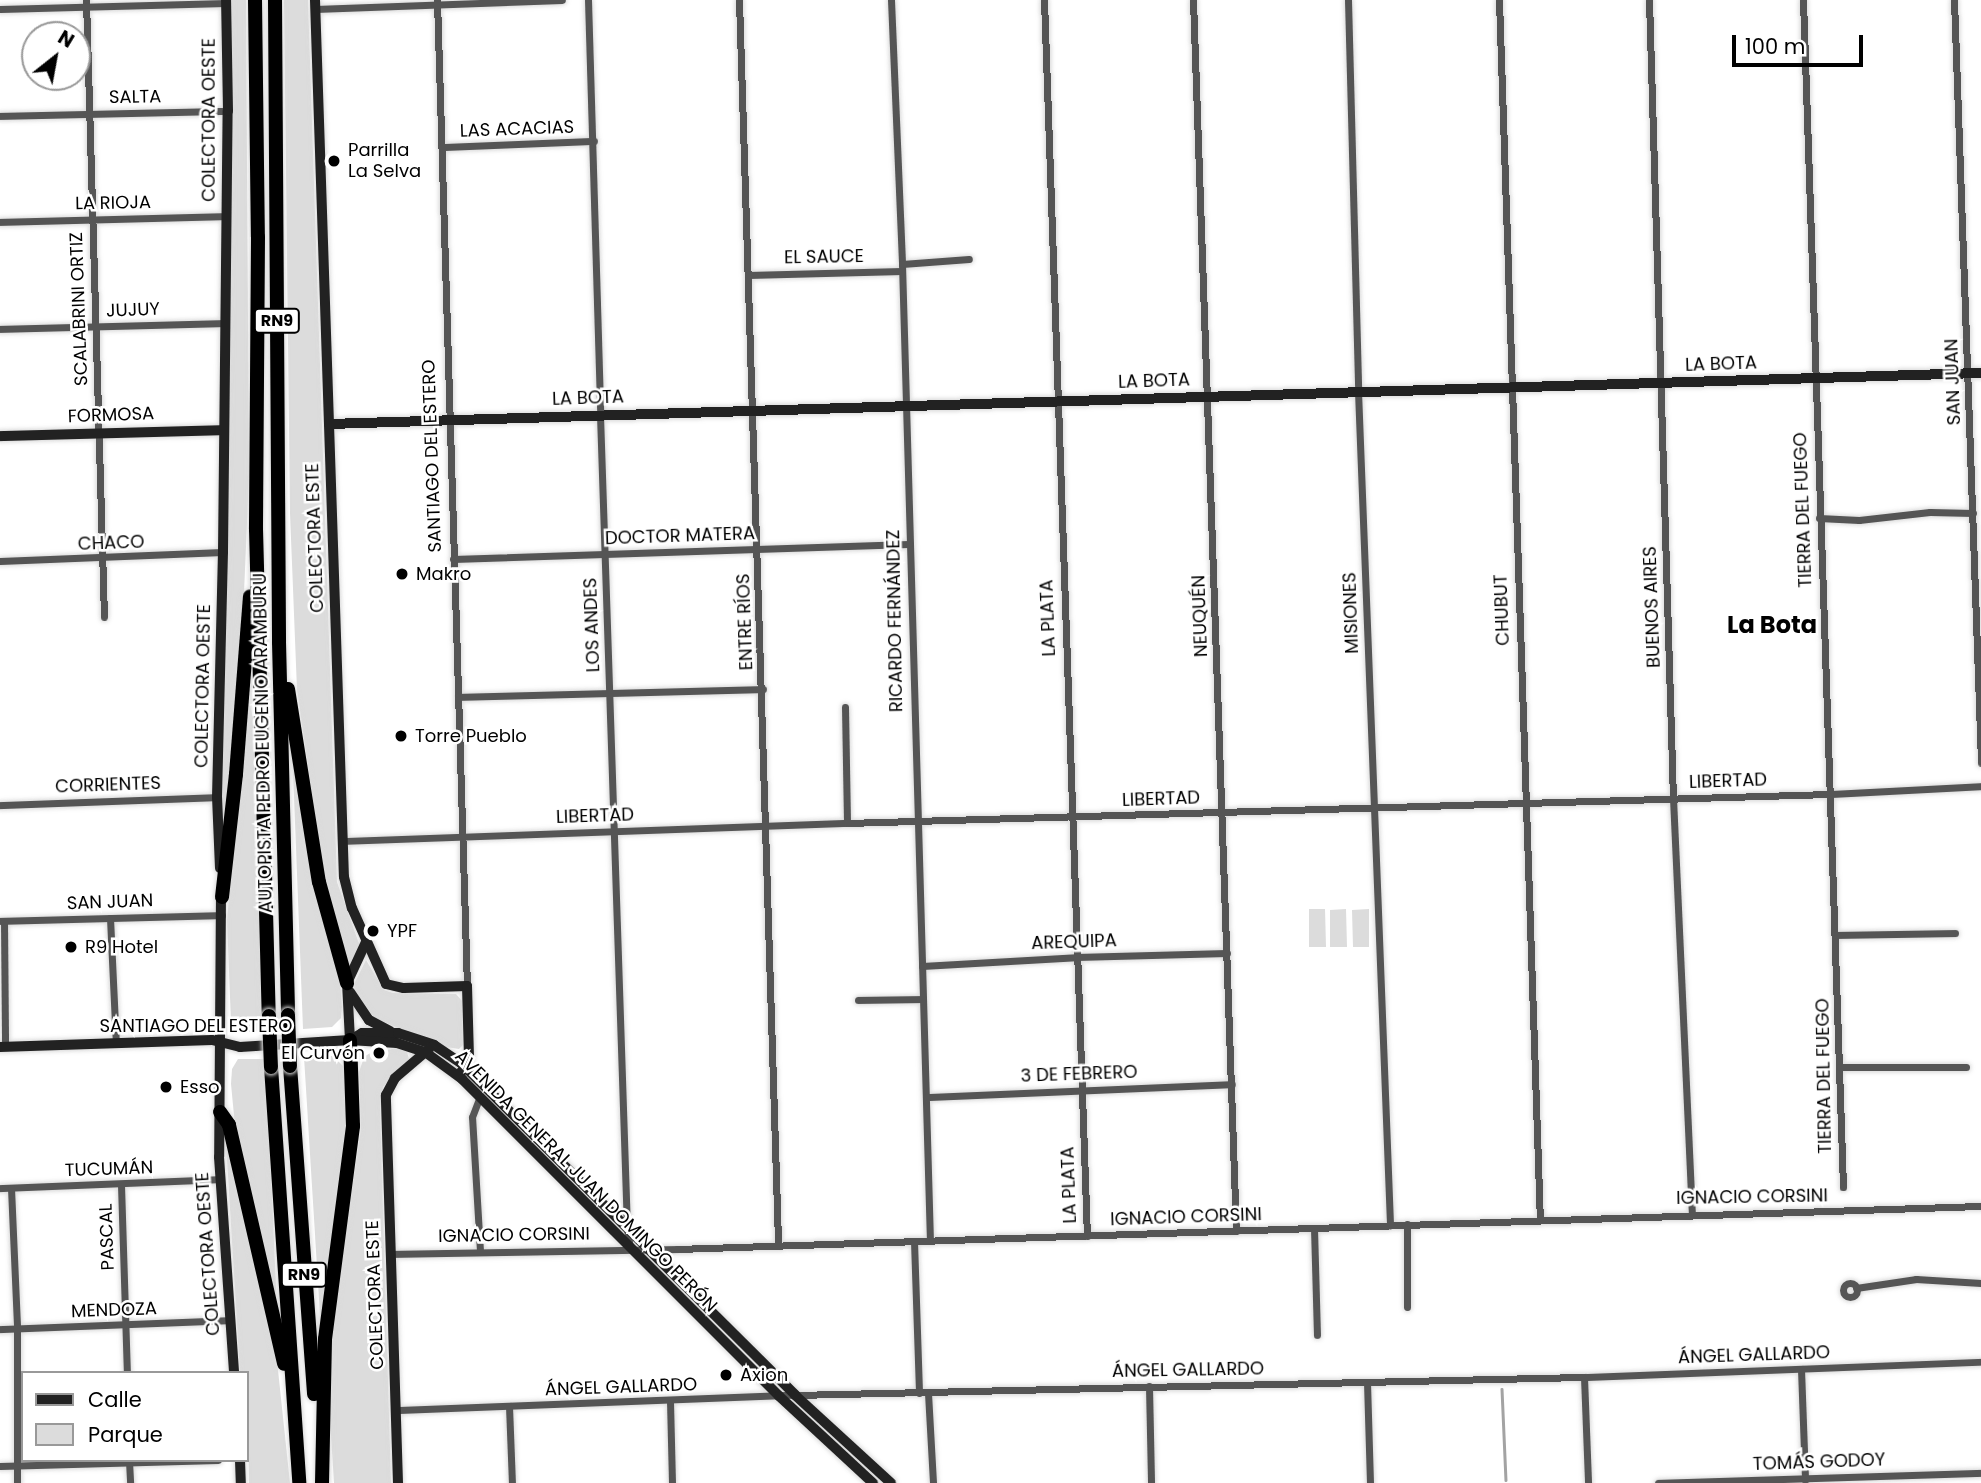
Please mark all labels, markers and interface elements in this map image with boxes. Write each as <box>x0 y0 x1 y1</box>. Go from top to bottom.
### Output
north arrow <box>21 21 91 91</box>
scale bar <box>1736 21 1867 65</box>
text: N <box>53 24 79 55</box>
text: 100 m <box>1745 32 1805 61</box>
street label: COLECTORA OESTE <box>198 38 220 202</box>
street label: SALTA <box>109 86 161 108</box>
street label: LAS ACACIAS <box>459 116 575 142</box>
place label: Parrilla La Selva <box>348 140 421 182</box>
marker: Parrilla La Selva <box>326 153 342 169</box>
street label: LA RIOJA <box>75 192 151 214</box>
street label: SCALABRINI ORTIZ <box>66 232 92 386</box>
street label: EL SAUCE <box>784 246 864 268</box>
street label: JUJUY <box>106 298 160 322</box>
road number: RN9 <box>252 308 302 334</box>
street label: SAN JUAN <box>1941 338 1965 426</box>
street label: LA BOTA <box>1685 352 1757 376</box>
street label: SANTIAGO DEL ESTERO <box>418 359 446 553</box>
street label: LA BOTA <box>1118 369 1190 393</box>
street label: LA BOTA <box>552 386 624 410</box>
street label: FORMOSA <box>67 403 155 427</box>
street label: TIERRA DEL FUEGO <box>1789 432 1817 588</box>
street label: COLECTORA ESTE <box>302 463 328 613</box>
street label: DOCTOR MATERA <box>605 523 755 549</box>
street label: RICARDO FERNÁNDEZ <box>883 530 907 712</box>
street label: CHACO <box>77 531 145 555</box>
street label: BUENOS AIRES <box>1639 546 1665 668</box>
place label: Makro <box>416 563 471 585</box>
marker: Makro <box>394 566 410 582</box>
street label: MISIONES <box>1339 572 1363 654</box>
street label: AUTOPISTA PEDRO EUGENIO ARAMBURU <box>249 573 277 913</box>
street label: ENTRE RÍOS <box>733 573 757 671</box>
street label: CHUBUT <box>1490 574 1514 646</box>
street label: NEUQUÉN <box>1188 575 1212 657</box>
street label: LOS ANDES <box>580 577 604 673</box>
street label: LA PLATA <box>1036 579 1060 657</box>
street label: COLECTORA OESTE <box>191 604 215 768</box>
district label: La Bota <box>1727 611 1817 639</box>
place label: Torre Pueblo <box>415 725 527 747</box>
marker: Torre Pueblo <box>393 728 409 744</box>
street label: LIBERTAD <box>1689 769 1767 793</box>
street label: CORRIENTES <box>55 772 161 798</box>
street label: LIBERTAD <box>1122 787 1200 811</box>
street label: LIBERTAD <box>556 804 634 828</box>
street label: SAN JUAN <box>66 890 154 914</box>
place label: YPF <box>387 920 417 942</box>
marker: YPF <box>365 923 381 939</box>
street label: AREQUIPA <box>1031 930 1117 954</box>
place label: R9 Hotel <box>85 936 158 958</box>
marker: R9 Hotel <box>63 939 79 955</box>
street label: TIERRA DEL FUEGO <box>1812 998 1836 1154</box>
street label: SANTIAGO DEL ESTERO <box>99 1015 293 1037</box>
place label: El Curvón <box>281 1042 365 1064</box>
marker: El Curvón <box>371 1045 387 1061</box>
street label: AVENIDA GENERAL JUAN DOMINGO PERÓN <box>450 1045 722 1317</box>
street label: 3 DE FEBRERO <box>1020 1061 1138 1087</box>
place label: Esso <box>180 1076 220 1098</box>
marker: Esso <box>158 1079 174 1095</box>
street label: LA PLATA <box>1057 1146 1081 1224</box>
street label: TUCUMÁN <box>65 1157 153 1181</box>
street label: COLECTORA OESTE <box>192 1172 224 1336</box>
street label: IGNACIO CORSINI <box>1676 1185 1828 1209</box>
street label: PASCAL <box>95 1203 119 1271</box>
street label: IGNACIO CORSINI <box>1110 1204 1262 1230</box>
street label: COLECTORA ESTE <box>362 1220 388 1370</box>
street label: IGNACIO CORSINI <box>438 1223 590 1247</box>
road number: RN9 <box>280 1262 328 1288</box>
street label: MENDOZA <box>71 1298 157 1322</box>
street label: ÁNGEL GALLARDO <box>1678 1342 1830 1368</box>
street label: ÁNGEL GALLARDO <box>1112 1358 1264 1382</box>
place label: Axion <box>740 1364 788 1386</box>
marker: Axion <box>718 1367 734 1383</box>
legend <box>21 1371 248 1462</box>
street label: ÁNGEL GALLARDO <box>545 1374 697 1400</box>
text: Calle <box>88 1385 142 1414</box>
text: Parque <box>88 1420 163 1449</box>
street label: TOMÁS GODOY <box>1752 1449 1886 1475</box>

